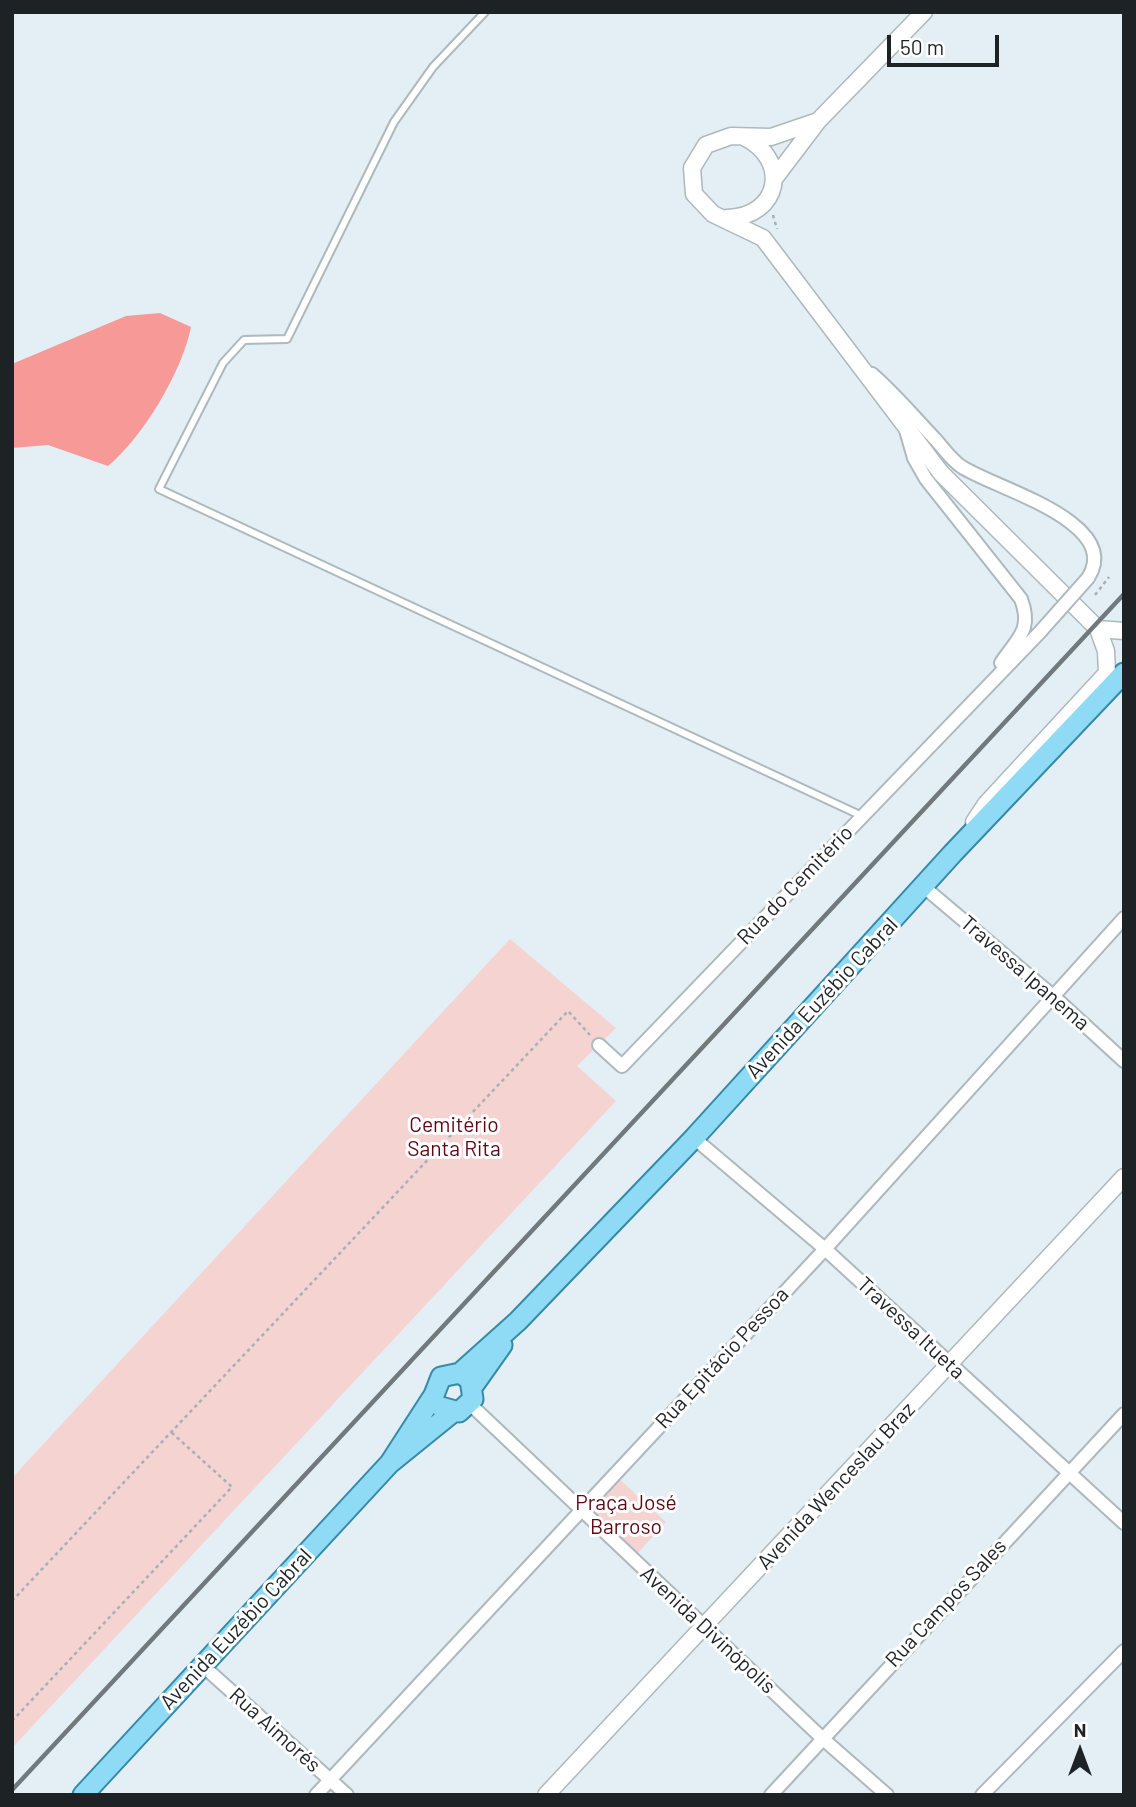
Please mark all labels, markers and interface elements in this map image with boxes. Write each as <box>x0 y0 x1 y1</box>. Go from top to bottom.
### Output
scale bar <box>891 21 1003 65</box>
text: 50 m <box>900 34 944 59</box>
street label: Rua do Cemitério <box>732 820 858 950</box>
street label: Travessa Ipanema <box>955 910 1095 1036</box>
street label: Avenida Euzébio Cabral <box>741 912 903 1084</box>
park label: Cemitério Santa Rita <box>407 1112 501 1162</box>
street label: Travessa Itueta <box>852 1272 970 1384</box>
street label: Rua Epitácio Pessoa <box>650 1282 794 1434</box>
street label: Avenida Wenceslau Braz <box>752 1397 920 1575</box>
park label: Praça José Barroso <box>575 1490 677 1540</box>
street label: Rua Campos Sales <box>880 1534 1012 1672</box>
street label: Avenida Euzébio Cabral <box>155 1543 317 1715</box>
street label: Avenida Divinópolis <box>635 1561 781 1699</box>
street label: Rua Aimorés <box>224 1682 326 1778</box>
north arrow <box>1045 1716 1115 1786</box>
text: N <box>1074 1718 1086 1741</box>

